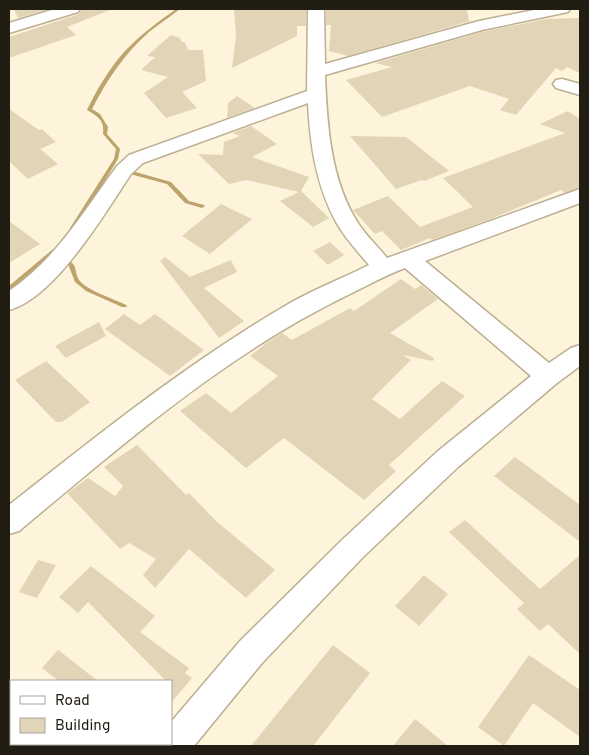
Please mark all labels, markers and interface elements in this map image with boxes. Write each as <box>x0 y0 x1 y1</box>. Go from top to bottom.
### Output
legend <box>10 680 172 745</box>
text: Road <box>55 692 90 711</box>
text: Building <box>55 717 110 736</box>

